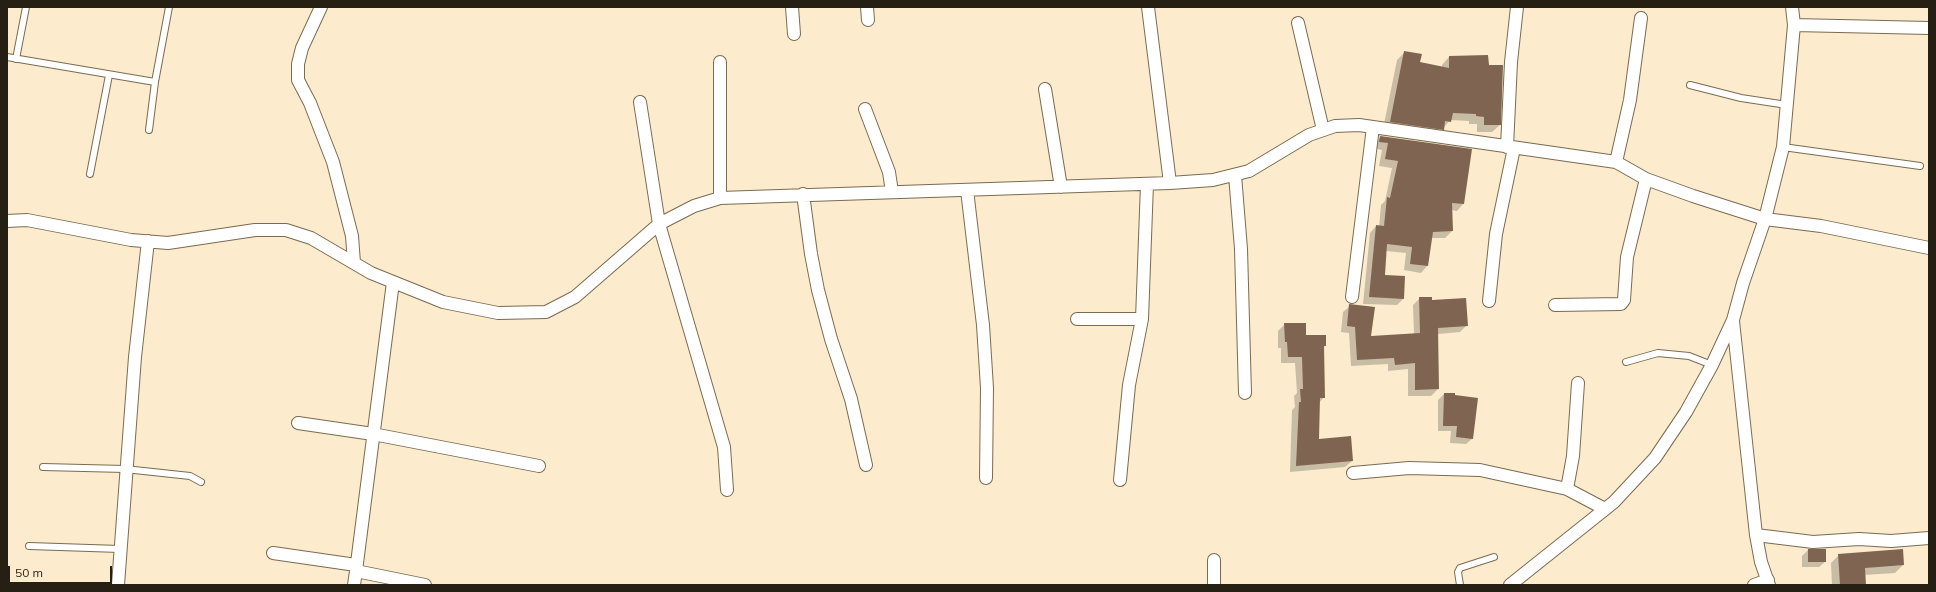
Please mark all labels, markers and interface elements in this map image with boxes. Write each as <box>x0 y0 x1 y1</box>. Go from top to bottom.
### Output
scale bar <box>10 558 114 584</box>
text: 50 m <box>15 565 43 580</box>

